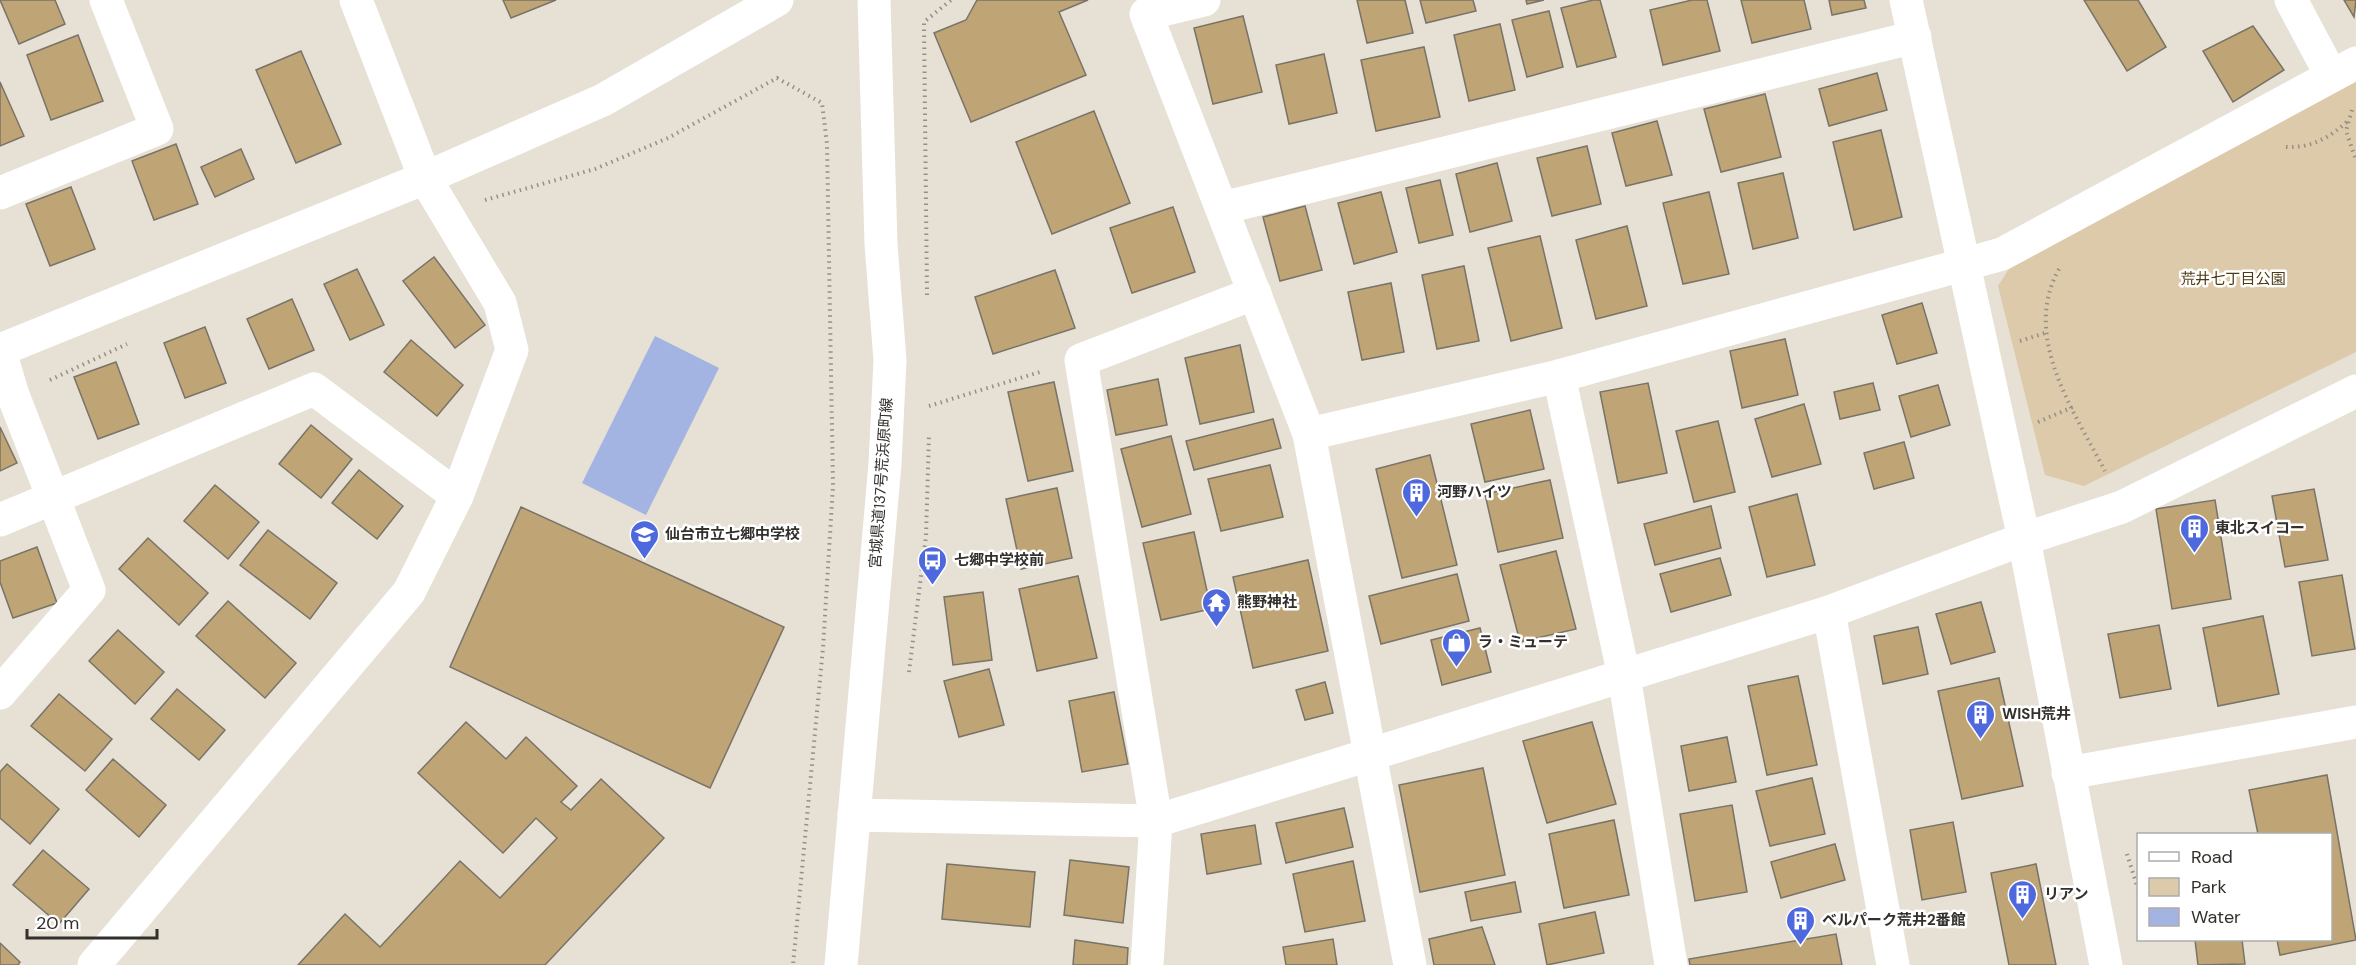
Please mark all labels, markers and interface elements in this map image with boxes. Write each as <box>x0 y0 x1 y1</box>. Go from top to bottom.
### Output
park label: 荒井七丁目公園 <box>2180 269 2286 289</box>
street label: 宮城県道137号荒浜原町線 <box>865 397 897 569</box>
building icon: 河野ハイツ <box>1400 476 1432 518</box>
place label: 河野ハイツ <box>1437 482 1512 502</box>
building icon: 東北スイコー <box>2178 512 2210 554</box>
school or university icon: 仙台市立七郷中学校 <box>628 518 660 560</box>
place label: 東北スイコー <box>2215 518 2305 538</box>
place label: 仙台市立七郷中学校 <box>665 524 800 544</box>
bus stop icon: 七郷中学校前 <box>917 544 949 586</box>
place label: 七郷中学校前 <box>954 550 1044 570</box>
temple icon: 熊野神社 <box>1200 586 1232 628</box>
place label: 熊野神社 <box>1237 592 1297 612</box>
shop icon: ラ・ミューテ <box>1441 626 1473 668</box>
place label: ラ・ミューテ <box>1478 632 1568 652</box>
building icon: WISH荒井 <box>1965 698 1997 740</box>
place label: WISH荒井 <box>2002 704 2071 724</box>
legend <box>2137 833 2332 941</box>
text: Road <box>2191 845 2233 869</box>
text: Park <box>2191 875 2227 899</box>
building icon: リアン <box>2007 878 2039 920</box>
place label: リアン <box>2044 884 2088 904</box>
scale bar <box>27 902 158 940</box>
building icon: ベルパーク荒井2番館 <box>1785 904 1817 946</box>
text: Water <box>2191 905 2241 929</box>
place label: ベルパーク荒井2番館 <box>1822 910 1966 930</box>
text: 20 m <box>36 911 79 935</box>

